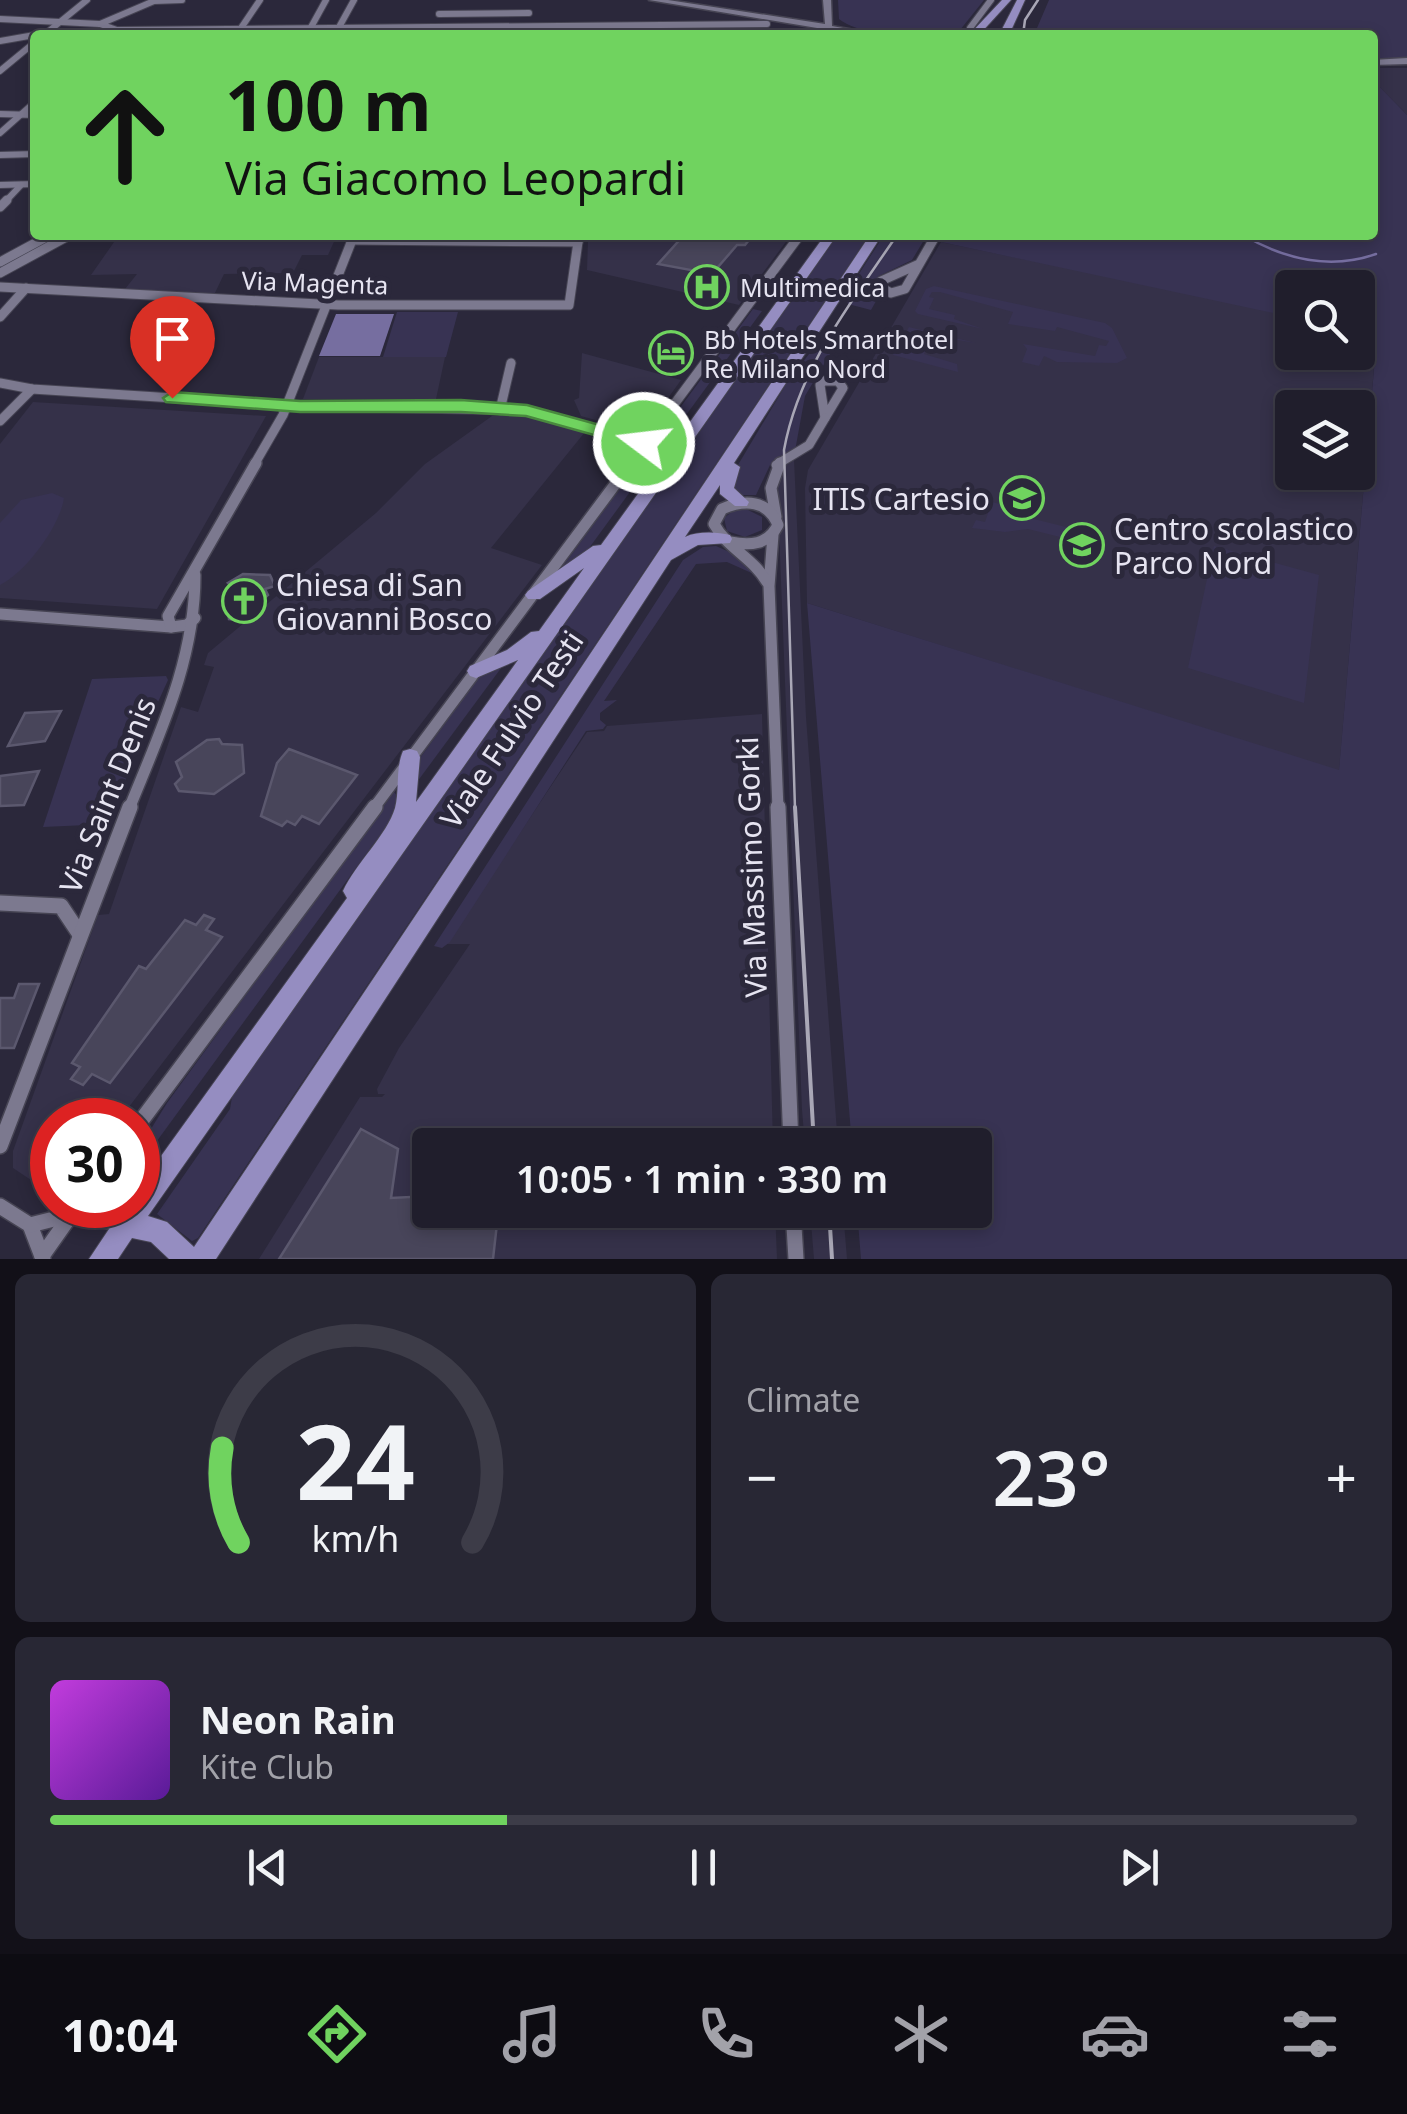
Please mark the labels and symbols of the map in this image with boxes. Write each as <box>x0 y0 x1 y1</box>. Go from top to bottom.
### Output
street label: Via Magenta <box>241 262 389 302</box>
hospital icon: Multimedica <box>684 264 730 310</box>
place label: Multimedica <box>740 270 885 304</box>
pin <box>130 296 215 399</box>
place label: Bb Hotels Smarthotel Re Milano Nord <box>704 322 954 385</box>
hotel icon: Bb Hotels Smarthotel Re Milano Nord <box>648 330 694 376</box>
position arrow <box>592 391 696 495</box>
school or university icon: ITIS Cartesio <box>999 475 1045 521</box>
place label: ITIS Cartesio <box>813 478 990 519</box>
place label: Centro scolastico Parco Nord <box>1114 508 1354 583</box>
school or university icon: Centro scolastico Parco Nord <box>1059 522 1105 568</box>
place label: Chiesa di San Giovanni Bosco <box>276 564 492 639</box>
church icon: Chiesa di San Giovanni Bosco <box>221 578 267 624</box>
street label: Viale Fulvio Testi <box>430 622 592 836</box>
street label: Via Saint Denis <box>49 691 165 899</box>
street label: Via Massimo Gorki <box>726 736 776 998</box>
speed limit sign: 30 <box>30 1098 160 1228</box>

